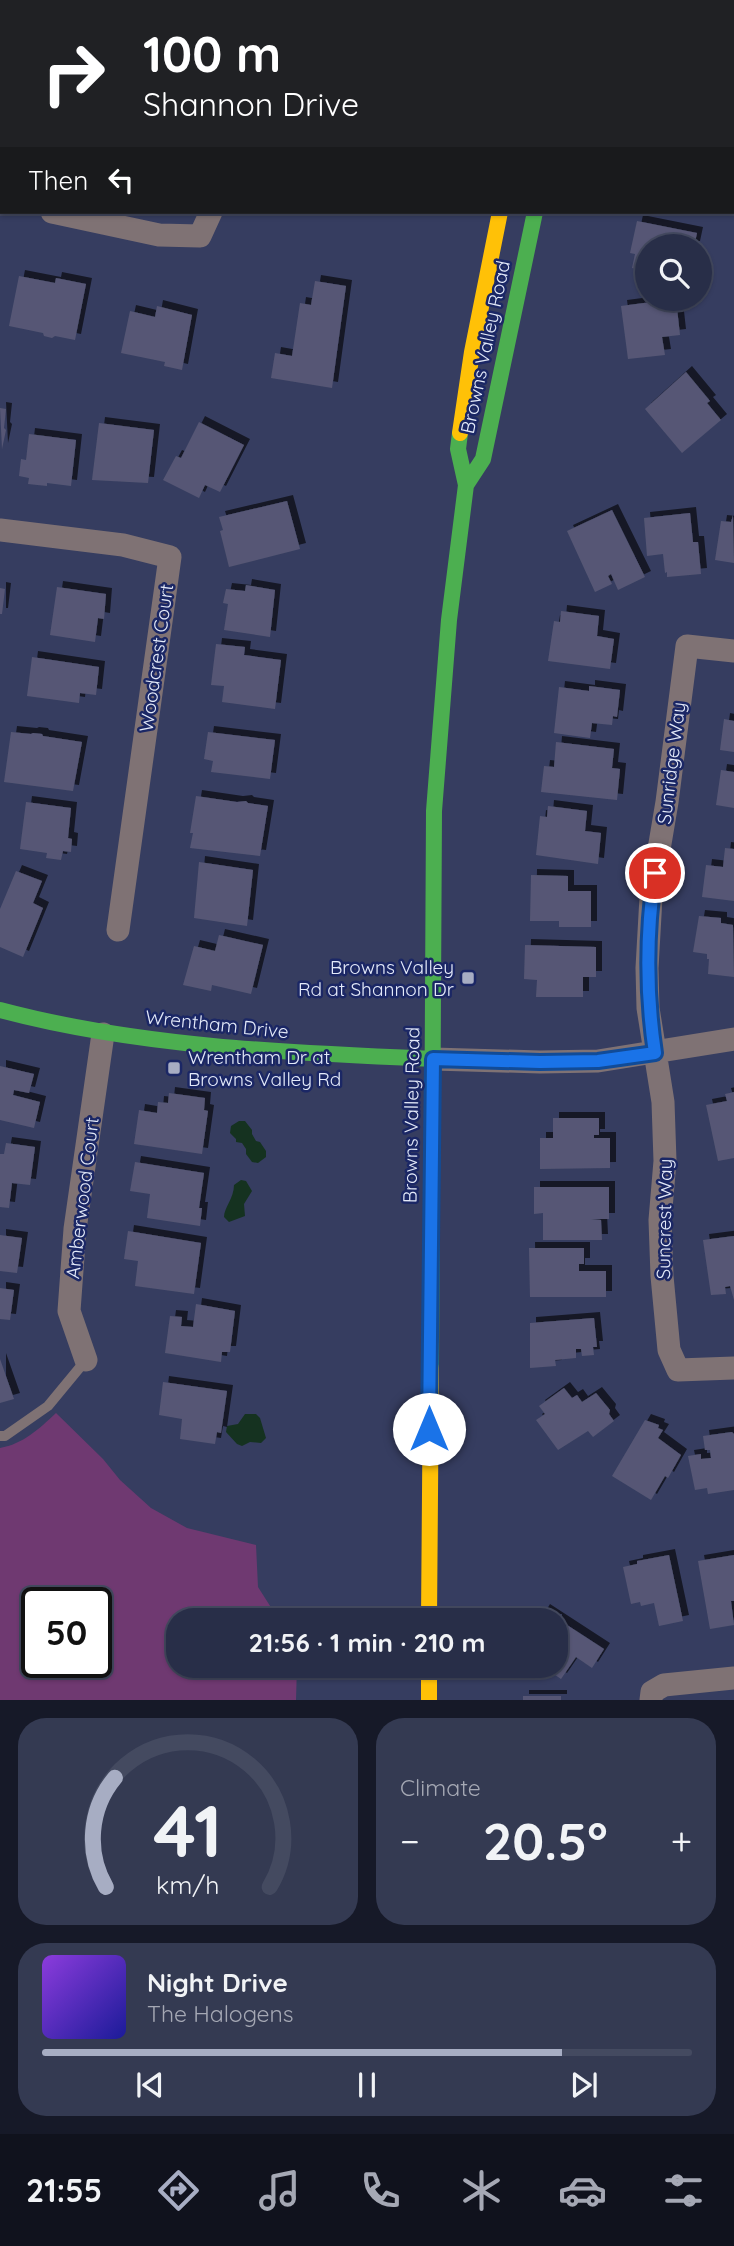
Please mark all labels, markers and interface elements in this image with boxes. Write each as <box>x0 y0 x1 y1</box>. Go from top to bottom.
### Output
text: 100 m <box>143 23 281 84</box>
icon: right <box>28 28 119 119</box>
text: Shannon Drive <box>143 84 359 124</box>
icon: left <box>102 161 140 199</box>
text: Then <box>28 164 88 197</box>
map controls <box>635 234 712 311</box>
button: search <box>635 234 712 311</box>
street label: Browns Valley Road <box>455 258 515 436</box>
street label: Woodcrest Court <box>134 583 178 733</box>
street label: Sunridge Way <box>652 700 690 826</box>
pin <box>625 843 685 903</box>
icon: arrive <box>636 854 674 892</box>
place label: Browns Valley Rd at Shannon Dr <box>298 955 455 1001</box>
marker: Browns Valley Rd at Shannon Dr <box>460 970 476 986</box>
street label: Wrentham Drive <box>144 1005 290 1043</box>
street label: Browns Valley Road <box>397 1027 425 1203</box>
place label: Wrentham Dr at Browns Valley Rd <box>188 1045 341 1091</box>
marker: Wrentham Dr at Browns Valley Rd <box>166 1060 182 1076</box>
street label: Amberwood Court <box>60 1116 104 1280</box>
street label: Suncrest Way <box>651 1158 677 1280</box>
position arrow <box>392 1392 466 1466</box>
speed limit sign: 50 <box>21 1587 112 1678</box>
text: 21:56 · 1 min · 210 m <box>248 1626 486 1659</box>
text: Climate <box>400 1773 481 1802</box>
text: 41 <box>154 1785 222 1876</box>
text: 20.5° <box>483 1808 608 1873</box>
text: − <box>400 1817 420 1865</box>
text: + <box>671 1817 692 1865</box>
text: km/h <box>156 1869 220 1900</box>
text: Night Drive <box>147 1966 288 1999</box>
text: The Halogens <box>147 1999 294 2028</box>
icon: previous <box>131 2066 169 2104</box>
icon: pause <box>348 2066 386 2104</box>
icon: next <box>565 2066 603 2104</box>
icon: directions <box>154 2166 203 2215</box>
icon: music <box>255 2166 304 2215</box>
icon: phone <box>356 2166 405 2215</box>
icon: climate <box>457 2166 506 2215</box>
icon: car <box>558 2166 607 2215</box>
icon: filters <box>659 2166 708 2215</box>
text: 21:55 <box>26 2170 102 2210</box>

